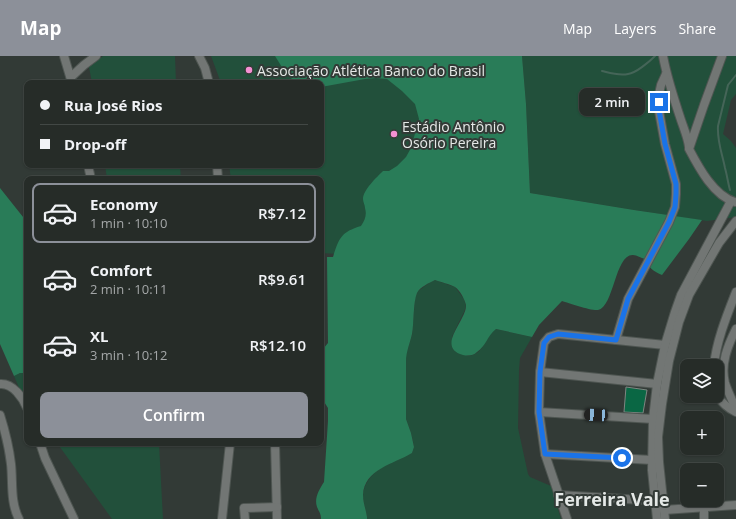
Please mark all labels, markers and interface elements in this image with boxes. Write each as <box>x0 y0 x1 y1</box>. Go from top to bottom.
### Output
text: Map <box>20 15 61 41</box>
text: Map <box>563 19 592 38</box>
text: Layers <box>614 19 656 38</box>
text: Share <box>678 19 716 38</box>
place label: Associação Atlética Banco do Brasil <box>257 61 485 80</box>
marker: Associação Atlética Banco do Brasil <box>244 65 254 75</box>
callout: 2 min <box>579 88 645 116</box>
text: 2 min <box>594 93 630 111</box>
route end <box>650 93 668 111</box>
text: Rua José Rios <box>64 95 162 115</box>
place label: Estádio Antônio Osório Pereira <box>402 117 505 152</box>
marker: Estádio Antônio Osório Pereira <box>389 129 399 139</box>
text: Drop-off <box>64 134 126 154</box>
text: Economy <box>90 194 158 214</box>
icon: car <box>42 195 78 231</box>
text: R$7.12 <box>258 203 306 223</box>
text: 1 min · 10:10 <box>90 214 167 232</box>
text: Comfort <box>90 260 152 280</box>
icon: car <box>42 261 78 297</box>
text: R$9.61 <box>258 269 306 289</box>
text: 2 min · 10:11 <box>90 280 167 298</box>
text: XL <box>90 326 108 346</box>
icon: car <box>42 327 78 363</box>
text: R$12.10 <box>249 335 306 355</box>
text: 3 min · 10:12 <box>90 346 167 364</box>
map controls <box>680 359 724 507</box>
button: layers <box>680 359 724 403</box>
button: Confirm <box>40 392 308 438</box>
car <box>584 408 608 422</box>
button: + <box>680 411 724 455</box>
route start <box>613 449 631 467</box>
button: − <box>680 463 724 507</box>
district label: Ferreira Vale <box>554 487 670 511</box>

